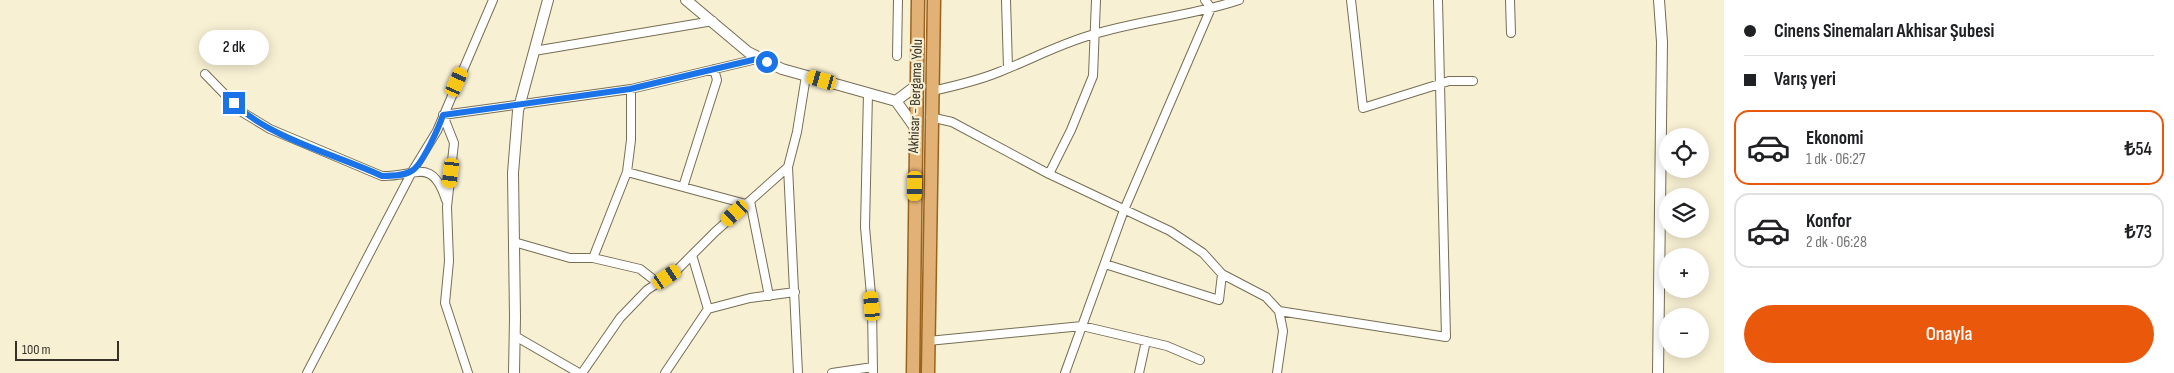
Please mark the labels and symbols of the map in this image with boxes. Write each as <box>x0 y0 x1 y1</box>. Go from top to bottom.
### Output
callout: 2 dk <box>199 31 269 66</box>
street label: Akhisar - Bergama Yolu <box>904 39 927 154</box>
route start <box>756 51 778 73</box>
car <box>444 65 469 99</box>
car <box>805 69 838 91</box>
route end <box>223 92 245 114</box>
car <box>441 157 460 189</box>
car <box>907 171 922 201</box>
car <box>718 197 751 229</box>
car <box>650 262 683 292</box>
car <box>863 290 880 322</box>
scale bar <box>15 338 119 361</box>

